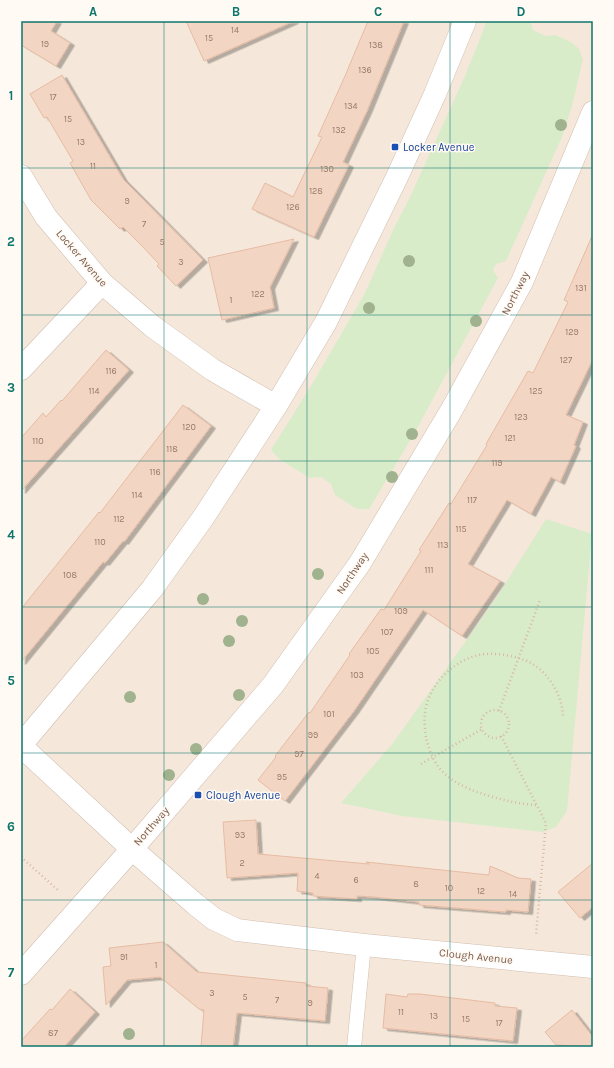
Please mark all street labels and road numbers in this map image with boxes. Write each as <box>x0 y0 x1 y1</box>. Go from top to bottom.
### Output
street label: Locker Avenue <box>53 227 110 290</box>
street label: Northway <box>499 269 532 317</box>
street label: Northway <box>334 550 371 597</box>
street label: Northway <box>131 804 172 848</box>
street label: Clough Avenue <box>438 946 514 967</box>

